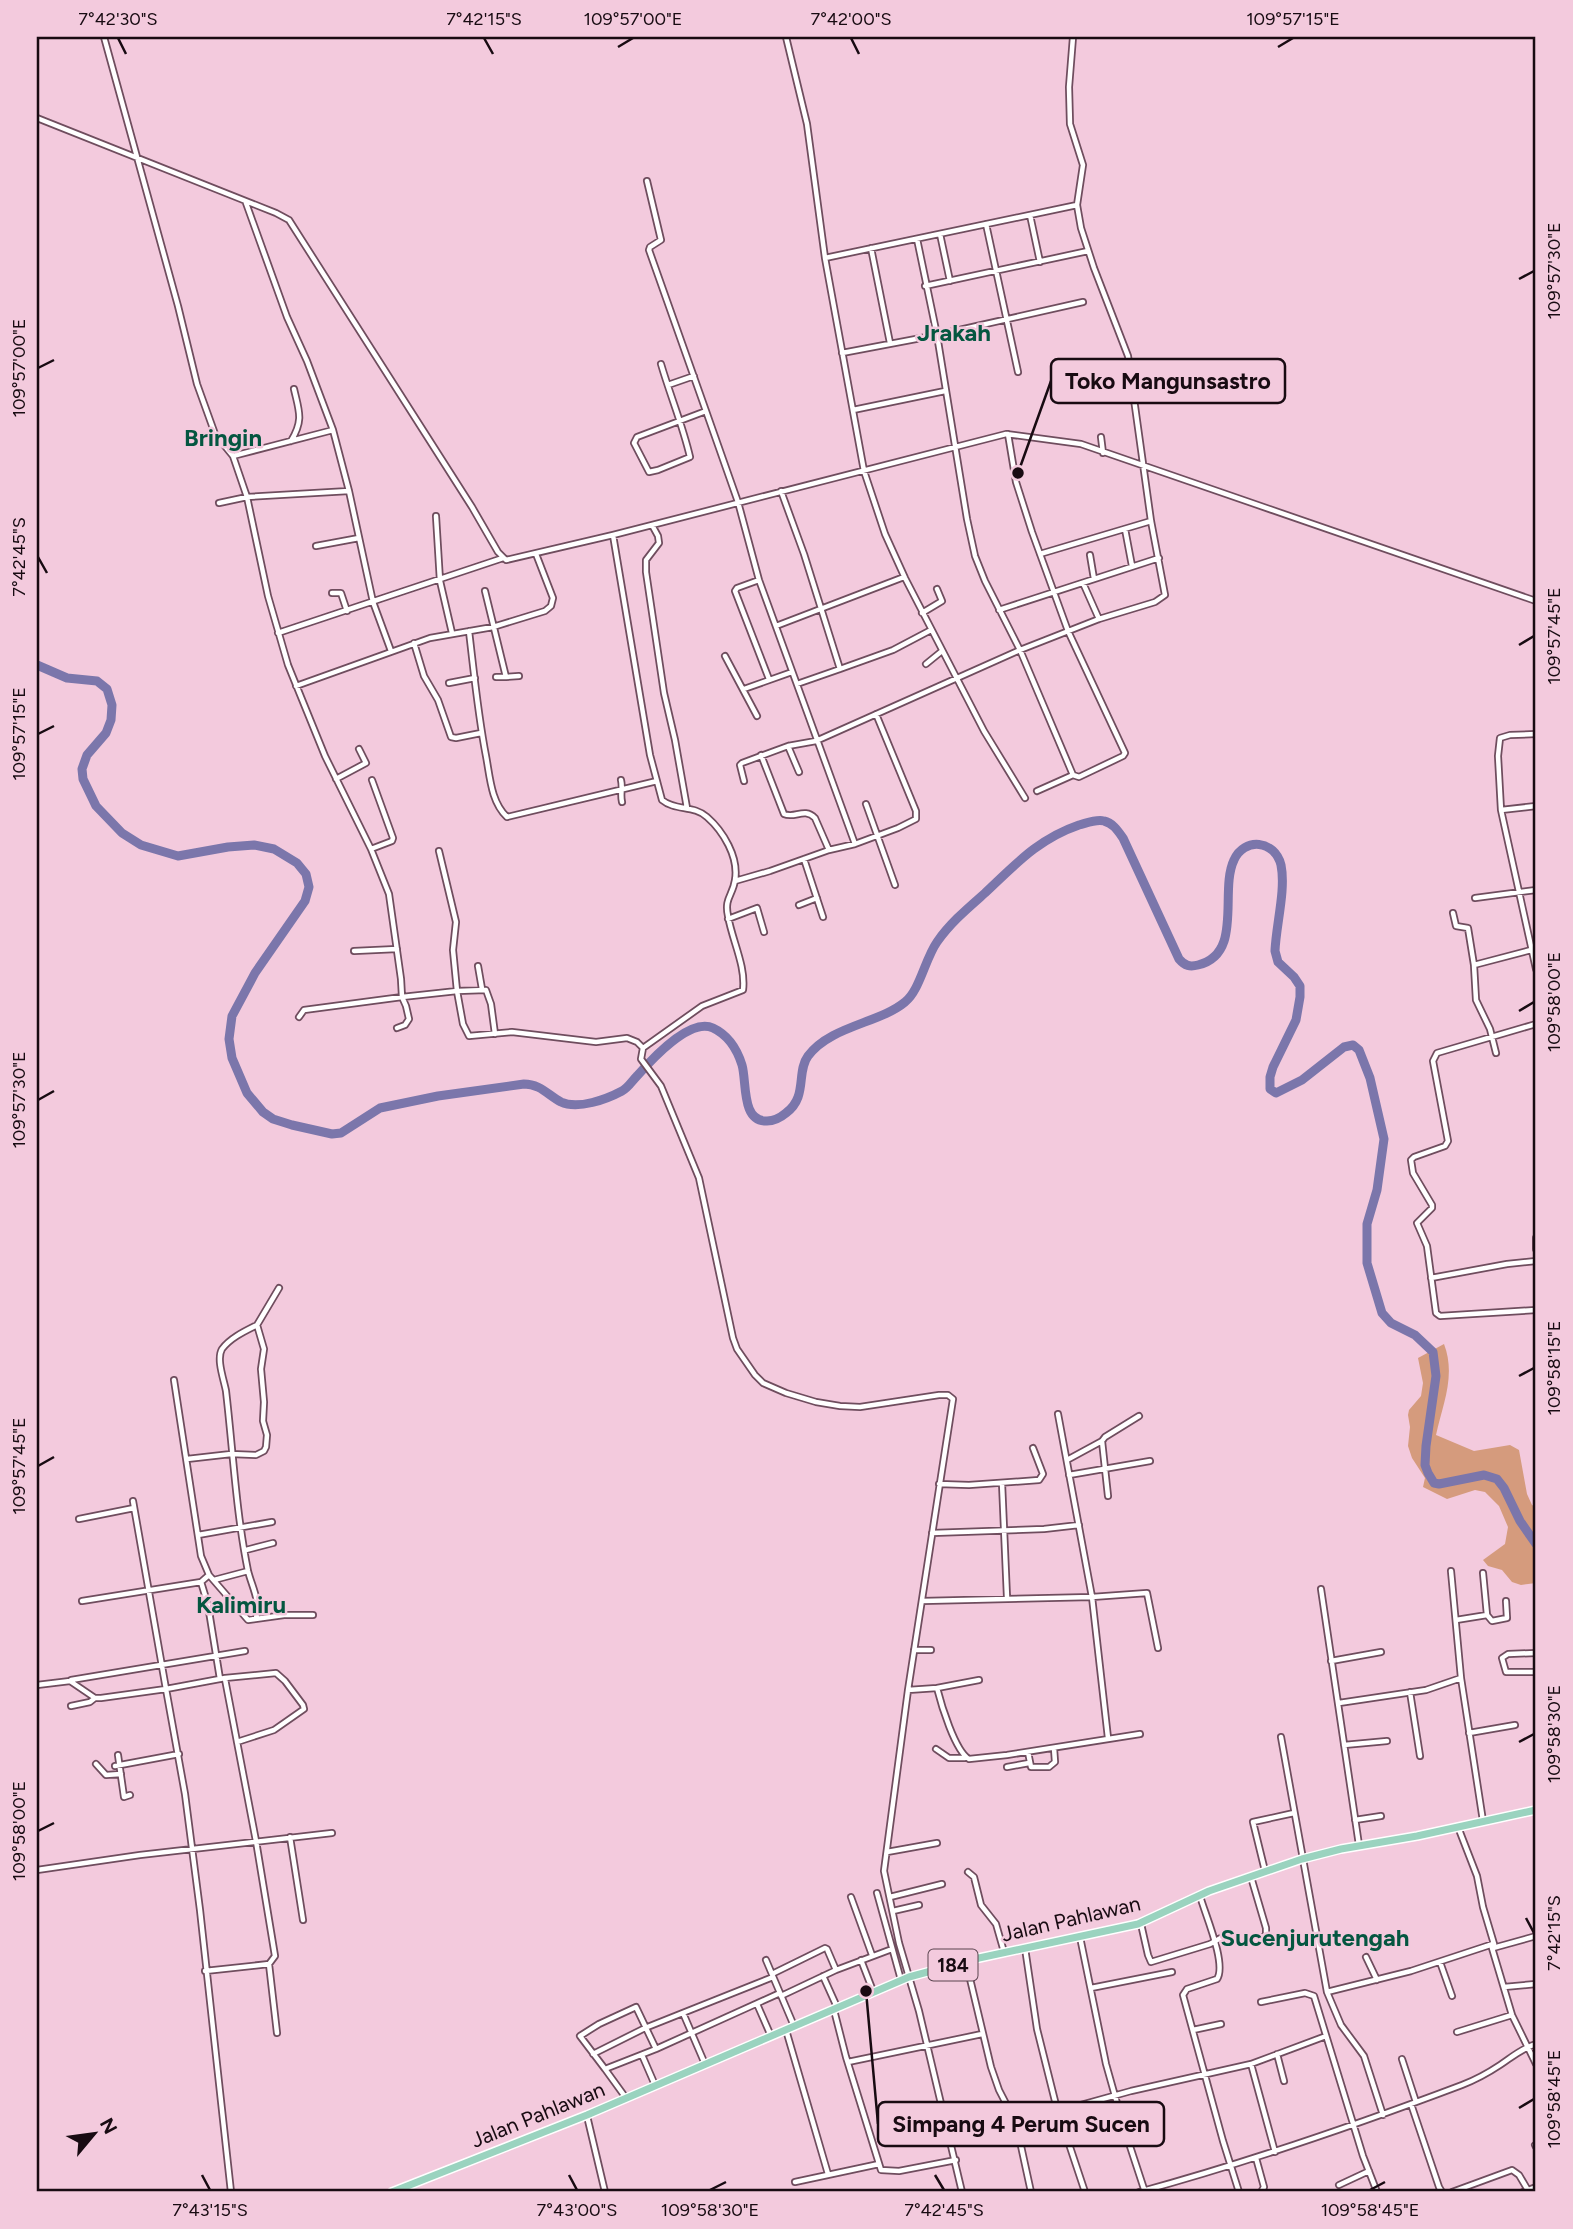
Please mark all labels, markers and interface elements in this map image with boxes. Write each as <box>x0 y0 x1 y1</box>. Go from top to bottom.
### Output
text: 7°42'30"S <box>78 8 158 30</box>
text: 7°42'15"S <box>446 8 522 30</box>
text: 109°57'00"E <box>584 8 682 30</box>
text: 7°42'00"S <box>810 8 892 30</box>
text: 109°57'15"E <box>1246 8 1340 30</box>
text: 109°57'30"E <box>1543 222 1565 320</box>
district label: Jrakah <box>917 318 991 347</box>
text: 109°57'00"E <box>8 319 30 417</box>
callout: Toko Mangunsastro <box>1051 359 1285 403</box>
text: Toko Mangunsastro <box>1065 367 1271 395</box>
district label: Bringin <box>184 423 262 452</box>
text: 7°42'45"S <box>8 517 30 597</box>
text: 109°57'45"E <box>1543 587 1565 685</box>
text: 109°57'15"E <box>8 687 30 781</box>
text: 109°58'00"E <box>1543 952 1565 1052</box>
text: 109°57'30"E <box>8 1051 30 1149</box>
text: 109°58'15"E <box>1543 1320 1565 1416</box>
text: 109°57'45"E <box>8 1417 30 1515</box>
district label: Kalimiru <box>196 1590 286 1619</box>
text: 109°58'30"E <box>1543 1685 1565 1783</box>
text: 109°58'00"E <box>8 1781 30 1881</box>
street label: Jalan Pahlawan <box>999 1890 1143 1947</box>
text: 7°42'15"S <box>1543 1895 1565 1971</box>
district label: Sucenjurutengah <box>1221 1923 1409 1952</box>
road number: 184 <box>928 1950 978 1980</box>
text: 109°58'45"E <box>1543 2050 1565 2148</box>
street label: Jalan Pahlawan <box>467 2076 608 2153</box>
north arrow <box>60 2100 130 2170</box>
callout: Simpang 4 Perum Sucen <box>878 2102 1164 2146</box>
text: Simpang 4 Perum Sucen <box>892 2110 1150 2138</box>
text: N <box>95 2114 122 2138</box>
text: 7°43'15"S <box>172 2199 248 2221</box>
text: 7°43'00"S <box>537 2199 617 2221</box>
text: 109°58'30"E <box>661 2199 759 2221</box>
text: 7°42'45"S <box>904 2199 984 2221</box>
text: 109°58'45"E <box>1321 2199 1419 2221</box>

